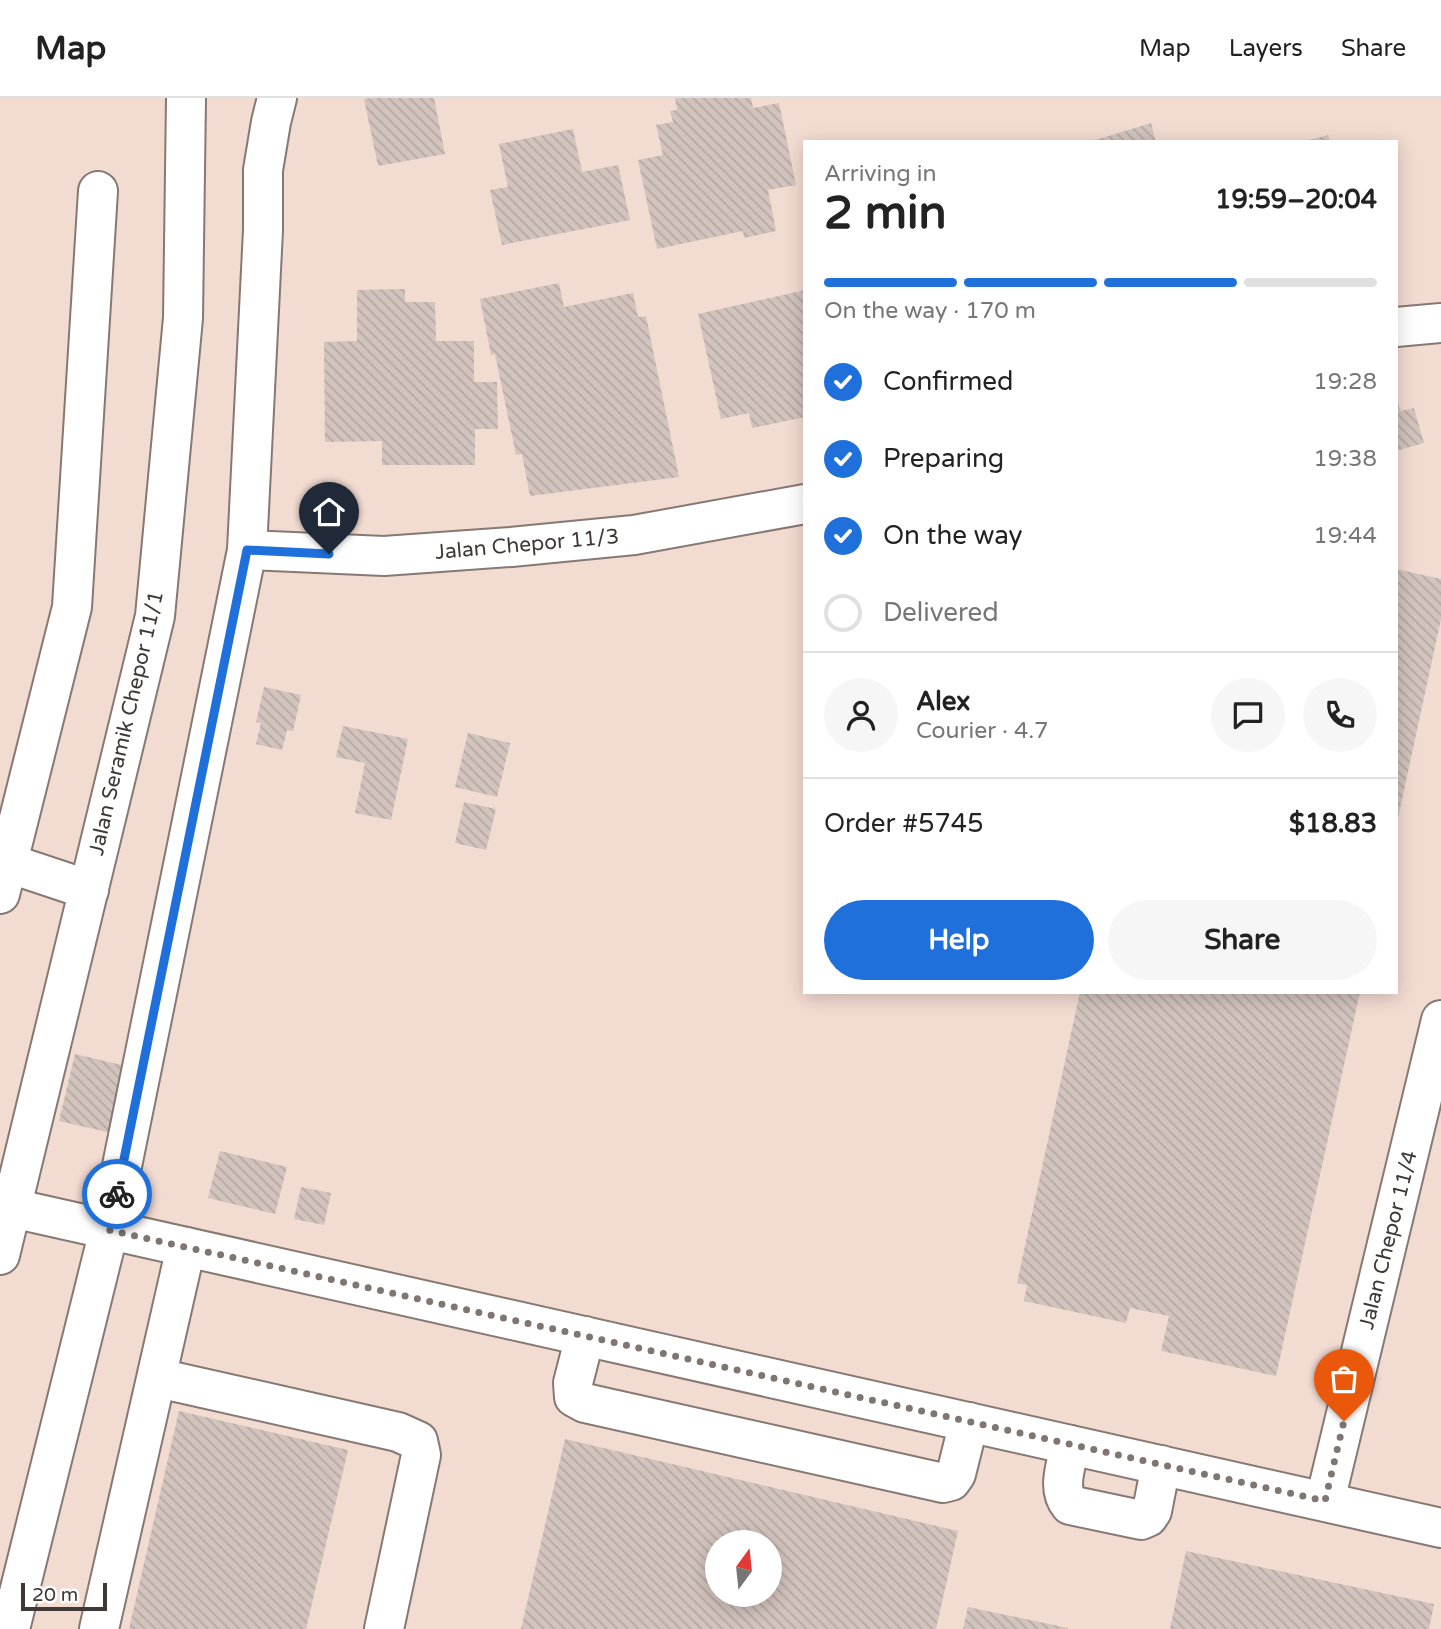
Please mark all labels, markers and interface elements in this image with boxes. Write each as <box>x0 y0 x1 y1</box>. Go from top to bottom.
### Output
text: Map <box>35 29 106 68</box>
text: Map <box>1139 34 1191 63</box>
text: Layers <box>1229 34 1303 63</box>
text: Share <box>1341 34 1406 63</box>
text: Arriving in <box>824 160 937 188</box>
text: 19:59–20:04 <box>1215 184 1377 215</box>
text: 2 min <box>824 186 947 241</box>
text: On the way · 170 m <box>824 297 1036 325</box>
icon: check <box>824 363 862 401</box>
text: Confirmed <box>883 366 1013 397</box>
text: 19:28 <box>1313 368 1377 396</box>
icon: check <box>824 440 862 478</box>
text: Preparing <box>883 443 1004 474</box>
text: 19:38 <box>1313 445 1377 473</box>
pin <box>299 482 359 554</box>
icon: home <box>310 493 348 531</box>
icon: check <box>824 517 862 555</box>
text: On the way <box>883 520 1023 551</box>
text: 19:44 <box>1313 522 1377 550</box>
street label: Jalan Chepor 11/3 <box>434 524 620 565</box>
street label: Jalan Seramik Chepor 11/1 <box>84 588 169 858</box>
text: Delivered <box>883 597 999 628</box>
button: person <box>824 678 898 752</box>
button: chat <box>1211 678 1285 752</box>
button: phone <box>1303 678 1377 752</box>
text: Alex <box>916 686 970 717</box>
text: Courier · 4.7 <box>916 717 1049 745</box>
text: Order #5745 <box>824 808 984 839</box>
text: $18.83 <box>1289 808 1377 839</box>
button: Help <box>824 900 1094 980</box>
button: Share <box>1108 900 1377 980</box>
street label: Jalan Chepor 11/4 <box>1354 1148 1423 1332</box>
courier <box>82 1159 152 1229</box>
icon: bike <box>98 1175 136 1213</box>
pin <box>1314 1349 1374 1421</box>
icon: bag <box>1325 1360 1363 1398</box>
north arrow <box>705 1530 782 1606</box>
map controls <box>705 1530 782 1607</box>
scale bar <box>21 1580 107 1612</box>
text: 20 m <box>32 1584 78 1606</box>

